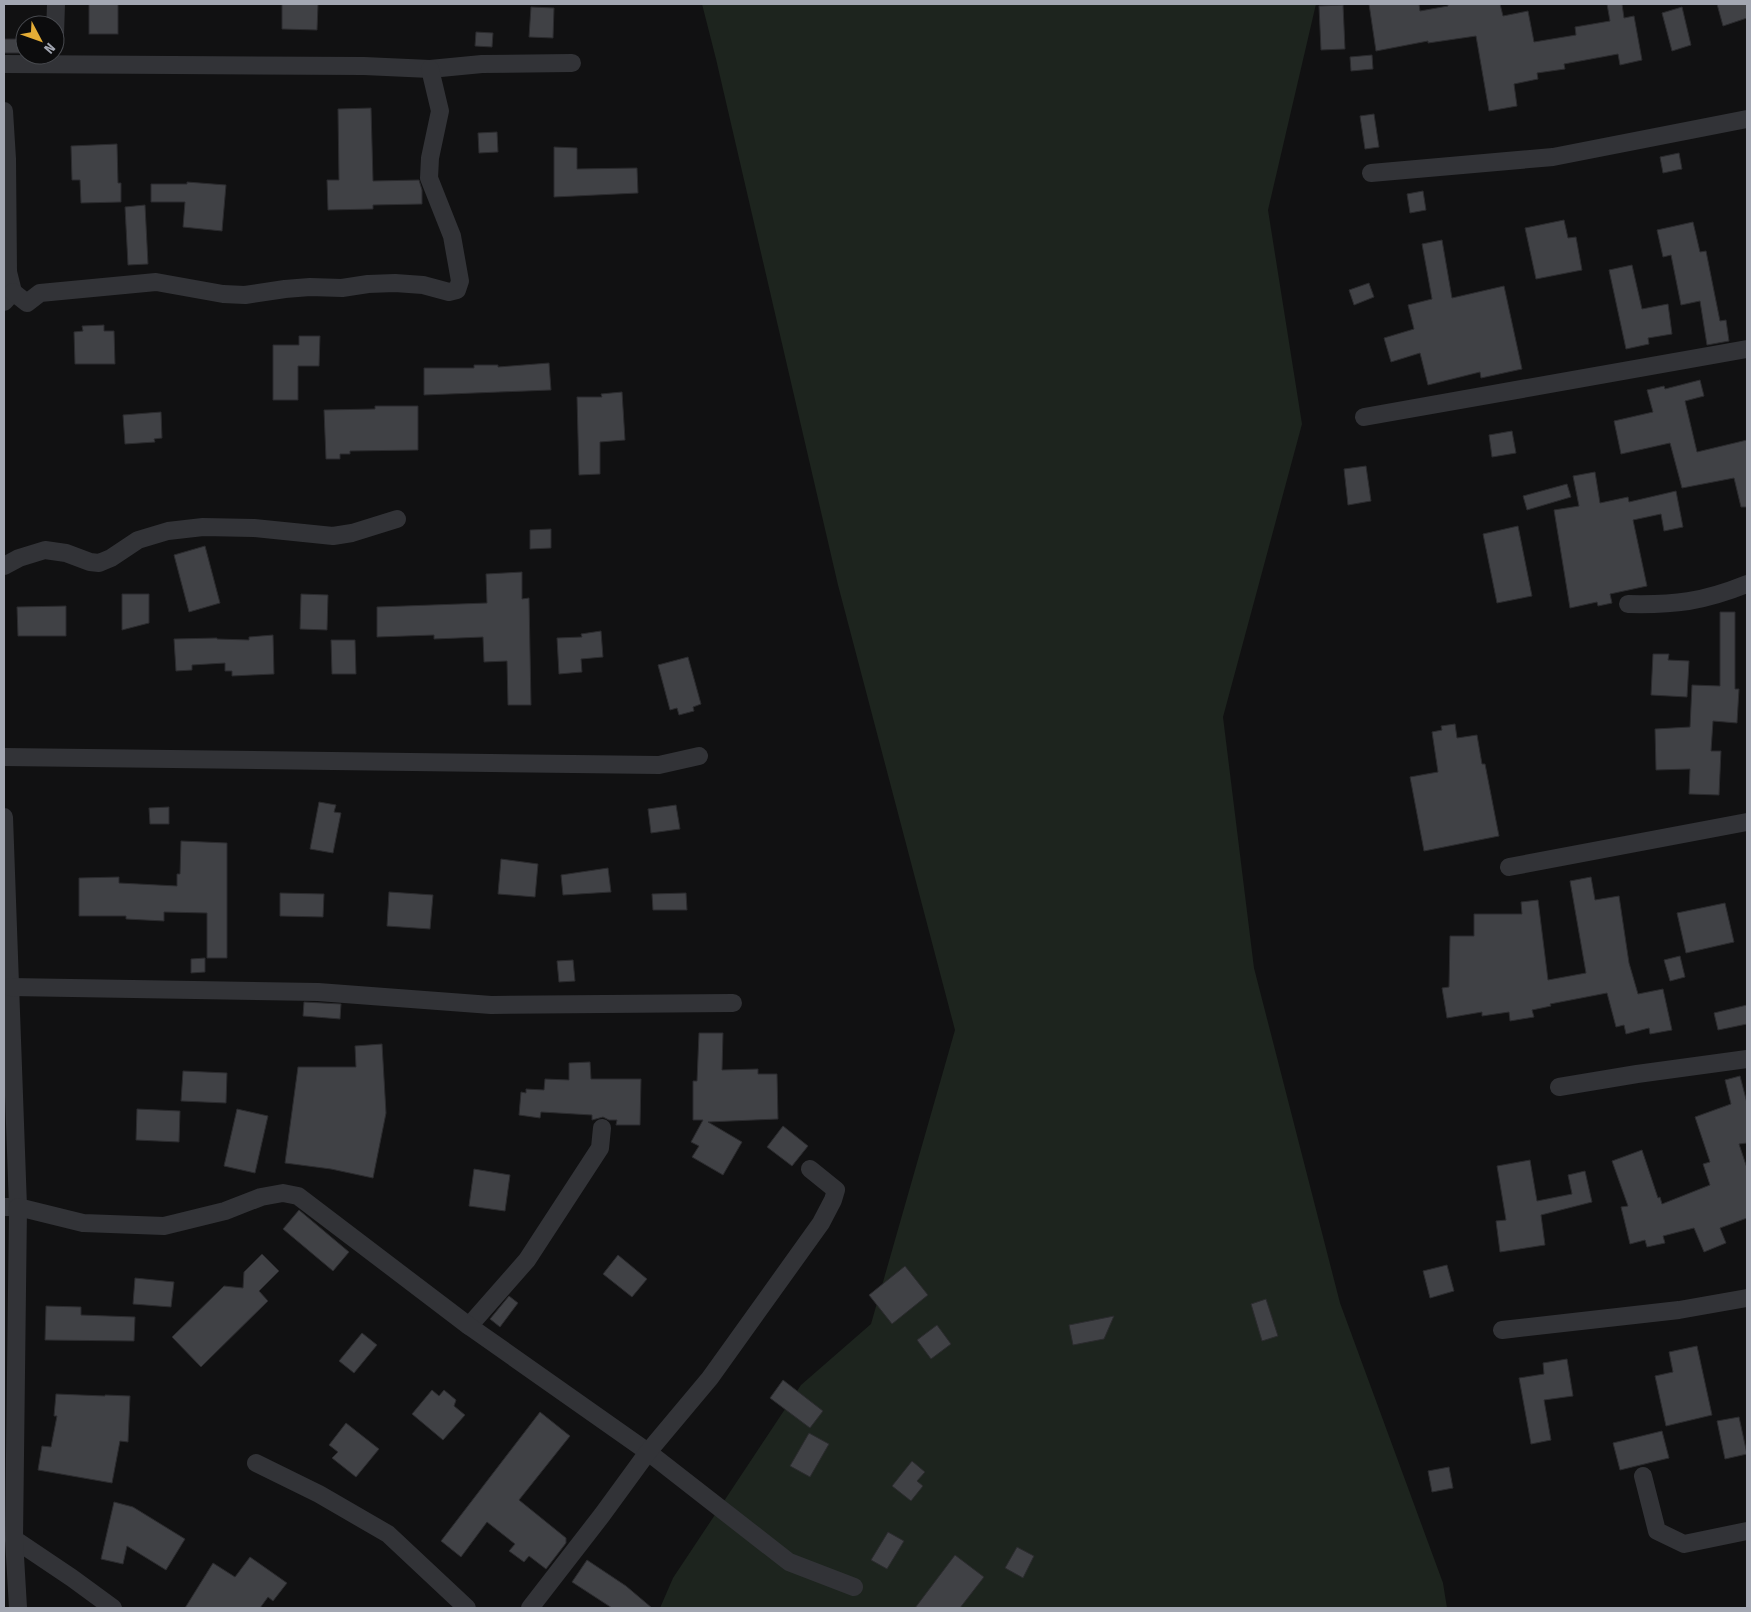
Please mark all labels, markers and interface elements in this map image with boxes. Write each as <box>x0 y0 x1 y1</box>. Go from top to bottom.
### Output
north arrow <box>15 15 65 65</box>
text: N <box>40 39 59 57</box>

